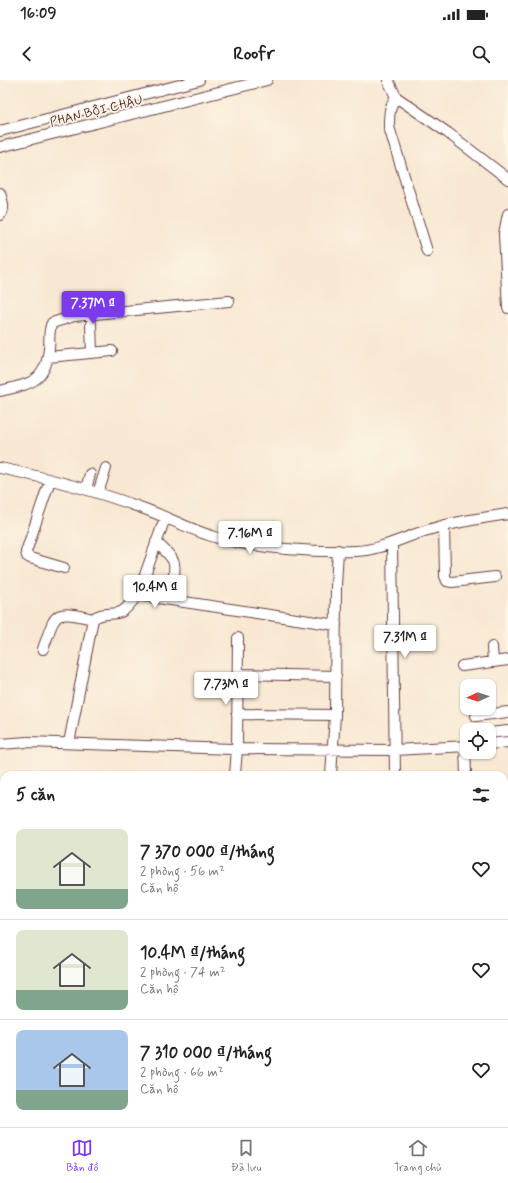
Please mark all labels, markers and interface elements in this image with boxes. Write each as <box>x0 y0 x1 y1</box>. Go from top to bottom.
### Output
text: 16:09 <box>20 4 56 24</box>
text: Roofr <box>233 42 275 66</box>
icon: back <box>16 43 38 65</box>
icon: search <box>470 43 492 65</box>
street label: PHAN BỘI CHÂU <box>48 92 145 131</box>
pin: 7.37M ₫ <box>56 291 130 325</box>
text: 7.37M ₫ <box>71 295 115 312</box>
pin: 7.16M ₫ <box>213 521 287 555</box>
text: 7.16M ₫ <box>227 525 273 542</box>
pin: 10.4M ₫ <box>118 575 192 609</box>
text: 10.4M ₫ <box>132 579 178 596</box>
pin: 7.31M ₫ <box>368 625 442 659</box>
text: 7.31M ₫ <box>383 629 427 646</box>
pin: 7.73M ₫ <box>189 672 263 706</box>
text: 7.73M ₫ <box>203 676 249 693</box>
north arrow <box>460 679 496 715</box>
map controls <box>460 679 496 759</box>
button: locate <box>460 723 496 759</box>
text: 5 căn <box>16 784 55 806</box>
icon: filters <box>470 784 492 806</box>
text: 7 370 000 ₫/tháng <box>140 841 275 863</box>
icon: home <box>48 845 96 893</box>
icon: heart <box>470 858 492 880</box>
text: 2 phòng · 56 m² <box>140 863 225 880</box>
text: Căn hộ <box>140 880 179 897</box>
text: 10.4M ₫/tháng <box>140 942 245 964</box>
icon: home <box>48 946 96 994</box>
icon: heart <box>470 959 492 981</box>
text: 2 phòng · 74 m² <box>140 964 226 981</box>
text: Căn hộ <box>140 981 179 998</box>
text: 7 310 000 ₫/tháng <box>140 1042 272 1064</box>
icon: home <box>48 1046 96 1094</box>
icon: heart <box>470 1059 492 1081</box>
text: 2 phòng · 66 m² <box>140 1064 224 1081</box>
text: Căn hộ <box>140 1081 179 1098</box>
tab: Bản đồ <box>66 1137 98 1175</box>
tab: Đã lưu <box>231 1137 261 1175</box>
tab: Trang chủ <box>394 1137 442 1175</box>

